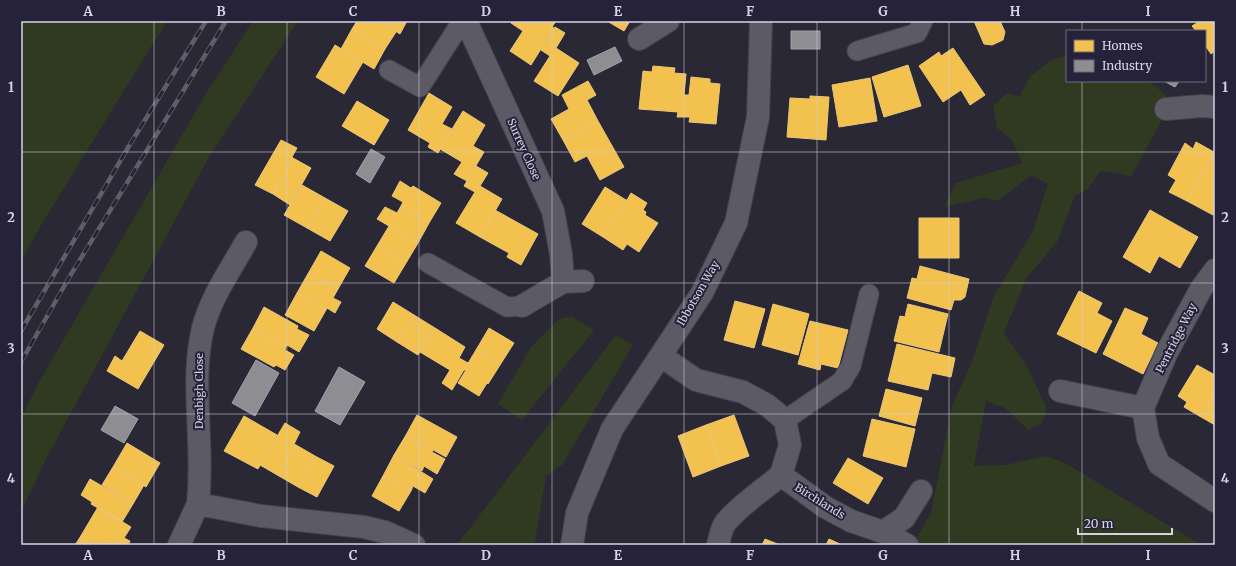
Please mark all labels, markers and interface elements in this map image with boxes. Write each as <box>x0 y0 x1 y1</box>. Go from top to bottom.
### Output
text: A <box>82 3 93 20</box>
text: B <box>216 3 226 20</box>
text: C <box>349 3 358 20</box>
text: D <box>481 3 491 20</box>
text: E <box>614 3 623 20</box>
text: F <box>746 3 754 20</box>
text: G <box>878 3 888 20</box>
text: H <box>1010 3 1021 20</box>
text: I <box>1145 3 1151 20</box>
legend <box>1066 30 1206 82</box>
text: Homes <box>1102 38 1143 53</box>
text: Industry <box>1102 58 1152 73</box>
text: 1 <box>8 79 14 96</box>
text: 1 <box>1222 79 1228 96</box>
street label: Surrey Close <box>504 116 544 182</box>
text: 2 <box>7 209 15 226</box>
text: 2 <box>1221 209 1229 226</box>
street label: Ibbotson Way <box>674 258 723 328</box>
street label: Pentridge Way <box>1152 300 1200 375</box>
text: 3 <box>7 340 15 357</box>
text: 3 <box>1221 340 1229 357</box>
street label: Denbigh Close <box>192 353 206 429</box>
text: 4 <box>7 470 16 487</box>
text: 4 <box>1221 470 1230 487</box>
street label: Birchlands <box>792 480 848 522</box>
scale bar <box>1078 510 1172 536</box>
text: 20 m <box>1084 516 1113 531</box>
text: A <box>82 547 93 564</box>
text: B <box>216 547 226 564</box>
text: C <box>349 547 358 564</box>
text: D <box>481 547 491 564</box>
text: E <box>614 547 623 564</box>
text: F <box>746 547 754 564</box>
text: G <box>878 547 888 564</box>
text: H <box>1010 547 1021 564</box>
text: I <box>1145 547 1151 564</box>

